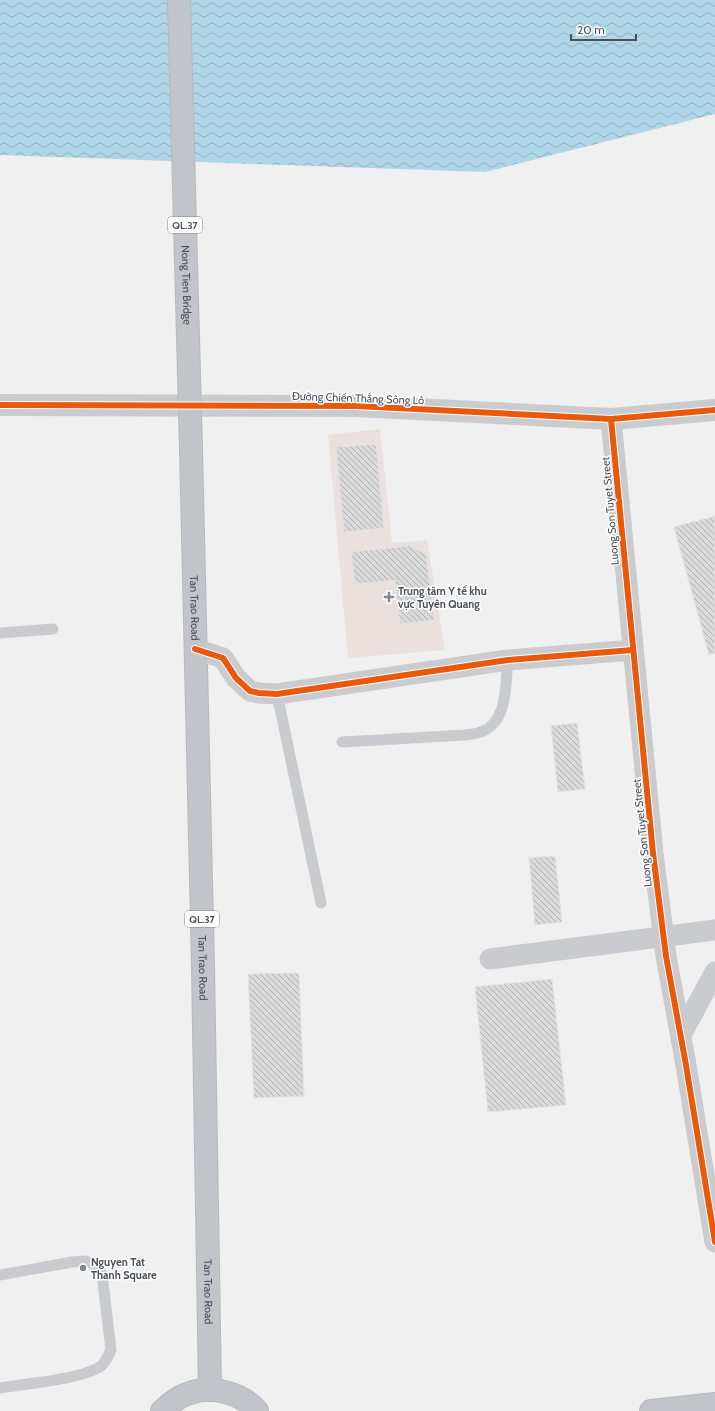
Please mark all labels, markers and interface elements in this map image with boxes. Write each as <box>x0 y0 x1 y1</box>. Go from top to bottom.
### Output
scale bar <box>571 16 636 42</box>
text: 20 m <box>577 22 605 37</box>
road number: QL.37 <box>168 217 202 233</box>
street label: Nong Tien Bridge <box>179 245 195 325</box>
street label: Đường Chiến Thắng Sông Lô <box>292 389 424 407</box>
street label: Luong Son Tuyet Street <box>598 456 622 566</box>
street label: Tan Trao Road <box>187 575 202 641</box>
place label: Trung tâm Y tế khu vực Tuyên Quang <box>398 584 487 611</box>
marker: Trung tâm Y tế khu vực Tuyên Quang <box>383 591 395 603</box>
street label: Luong Son Tuyet Street <box>629 778 655 888</box>
road number: QL.37 <box>185 911 219 927</box>
street label: Tan Trao Road <box>195 935 211 1001</box>
place label: Nguyen Tat Thanh Square <box>91 1255 157 1282</box>
street label: Tan Trao Road <box>201 1259 216 1325</box>
marker: Nguyen Tat Thanh Square <box>78 1263 88 1273</box>

